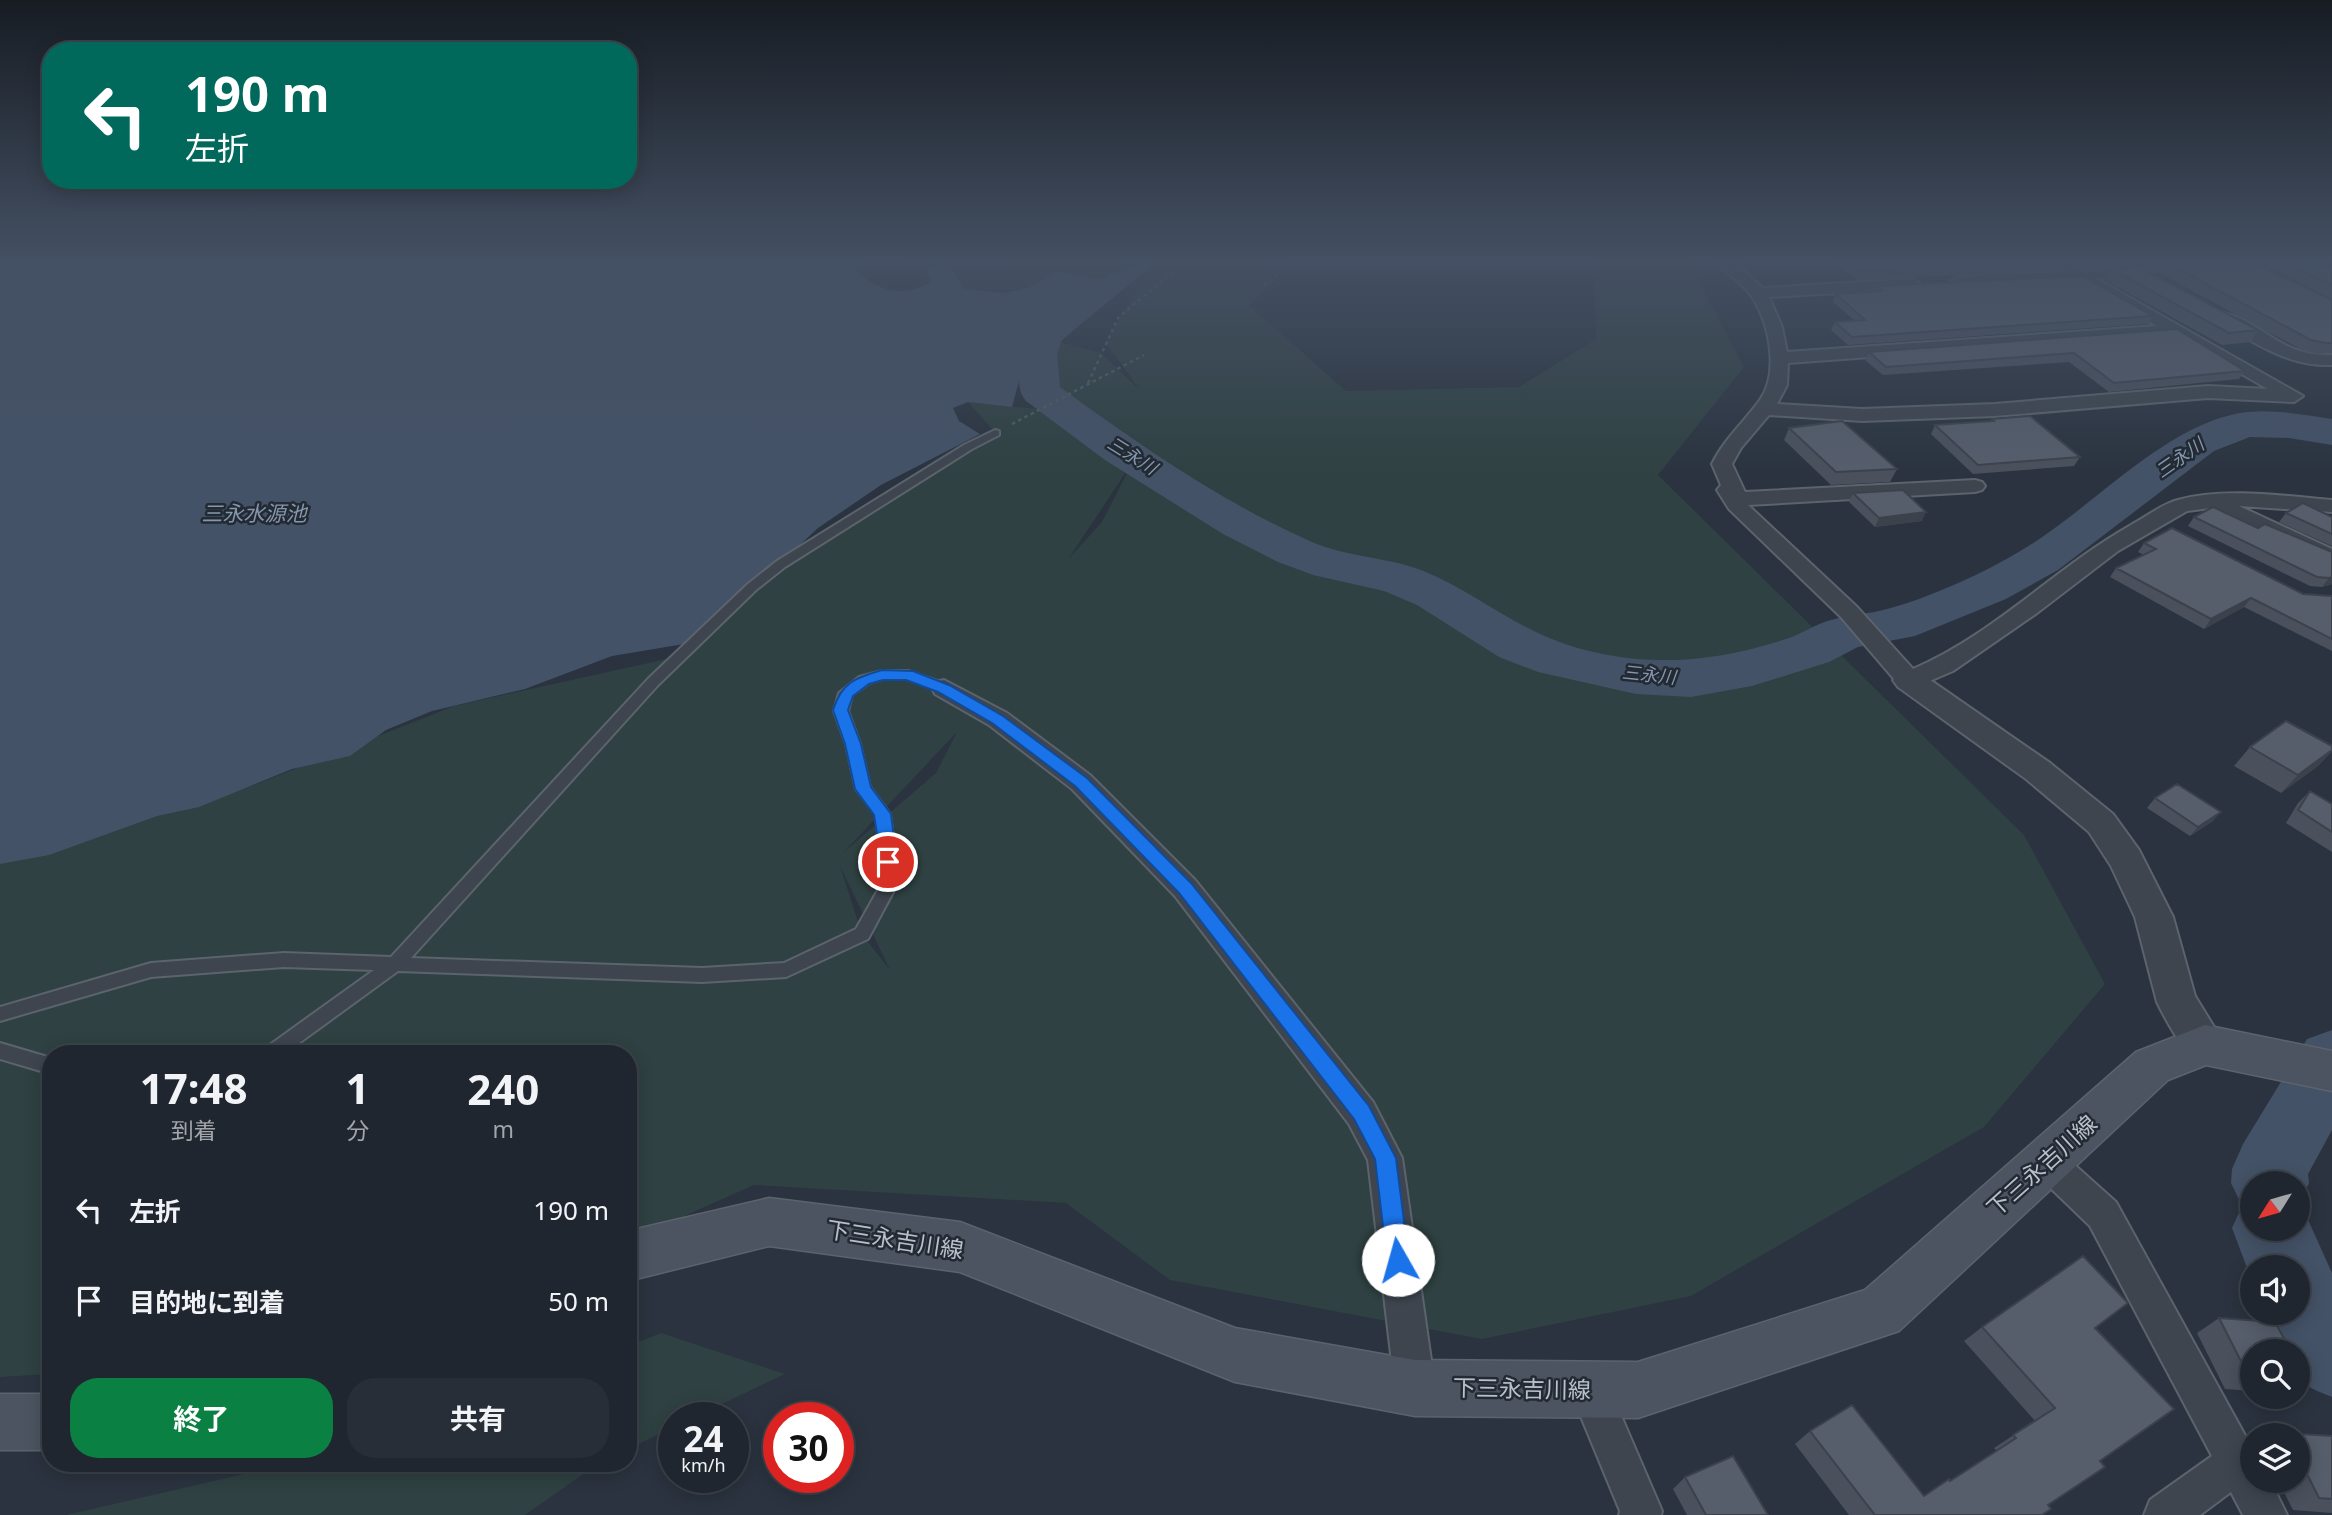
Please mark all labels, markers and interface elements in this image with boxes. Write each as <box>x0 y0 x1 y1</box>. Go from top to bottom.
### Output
text: 190 m <box>185 60 330 126</box>
icon: left <box>70 70 161 161</box>
text: 左折 <box>185 126 249 169</box>
water label: 三永川 <box>1103 431 1163 481</box>
water label: 三永川 <box>2150 431 2210 482</box>
water label: 三永水源池 <box>202 499 308 527</box>
water label: 三永川 <box>1621 659 1679 689</box>
pin <box>858 832 918 892</box>
icon: arrive <box>869 843 907 881</box>
text: 17:48 <box>140 1059 248 1116</box>
text: 1 <box>345 1059 369 1116</box>
text: 240 <box>467 1060 539 1117</box>
street label: 下三永吉川線 <box>1979 1107 2103 1223</box>
text: m <box>492 1113 514 1145</box>
text: 到着 <box>171 1114 217 1146</box>
text: 分 <box>346 1114 369 1146</box>
north arrow <box>2240 1171 2310 1241</box>
map controls <box>2240 1171 2310 1493</box>
icon: left <box>70 1191 108 1229</box>
text: 190 m <box>533 1192 609 1228</box>
text: 左折 <box>129 1193 181 1229</box>
street label: 下三永吉川線 <box>825 1212 966 1266</box>
position arrow <box>1361 1223 1435 1297</box>
button: sound <box>2240 1255 2310 1325</box>
icon: arrive <box>70 1282 108 1320</box>
text: 50 m <box>548 1283 609 1319</box>
text: 目的地に到着 <box>129 1284 285 1320</box>
button: search <box>2240 1339 2310 1409</box>
street label: 下三永吉川線 <box>1453 1371 1591 1405</box>
button: 終了 <box>70 1378 333 1458</box>
button: 共有 <box>347 1378 609 1458</box>
speed limit sign: 30 <box>763 1402 854 1493</box>
text: 24 <box>683 1415 724 1462</box>
button: layers <box>2240 1423 2310 1493</box>
text: km/h <box>681 1453 726 1477</box>

